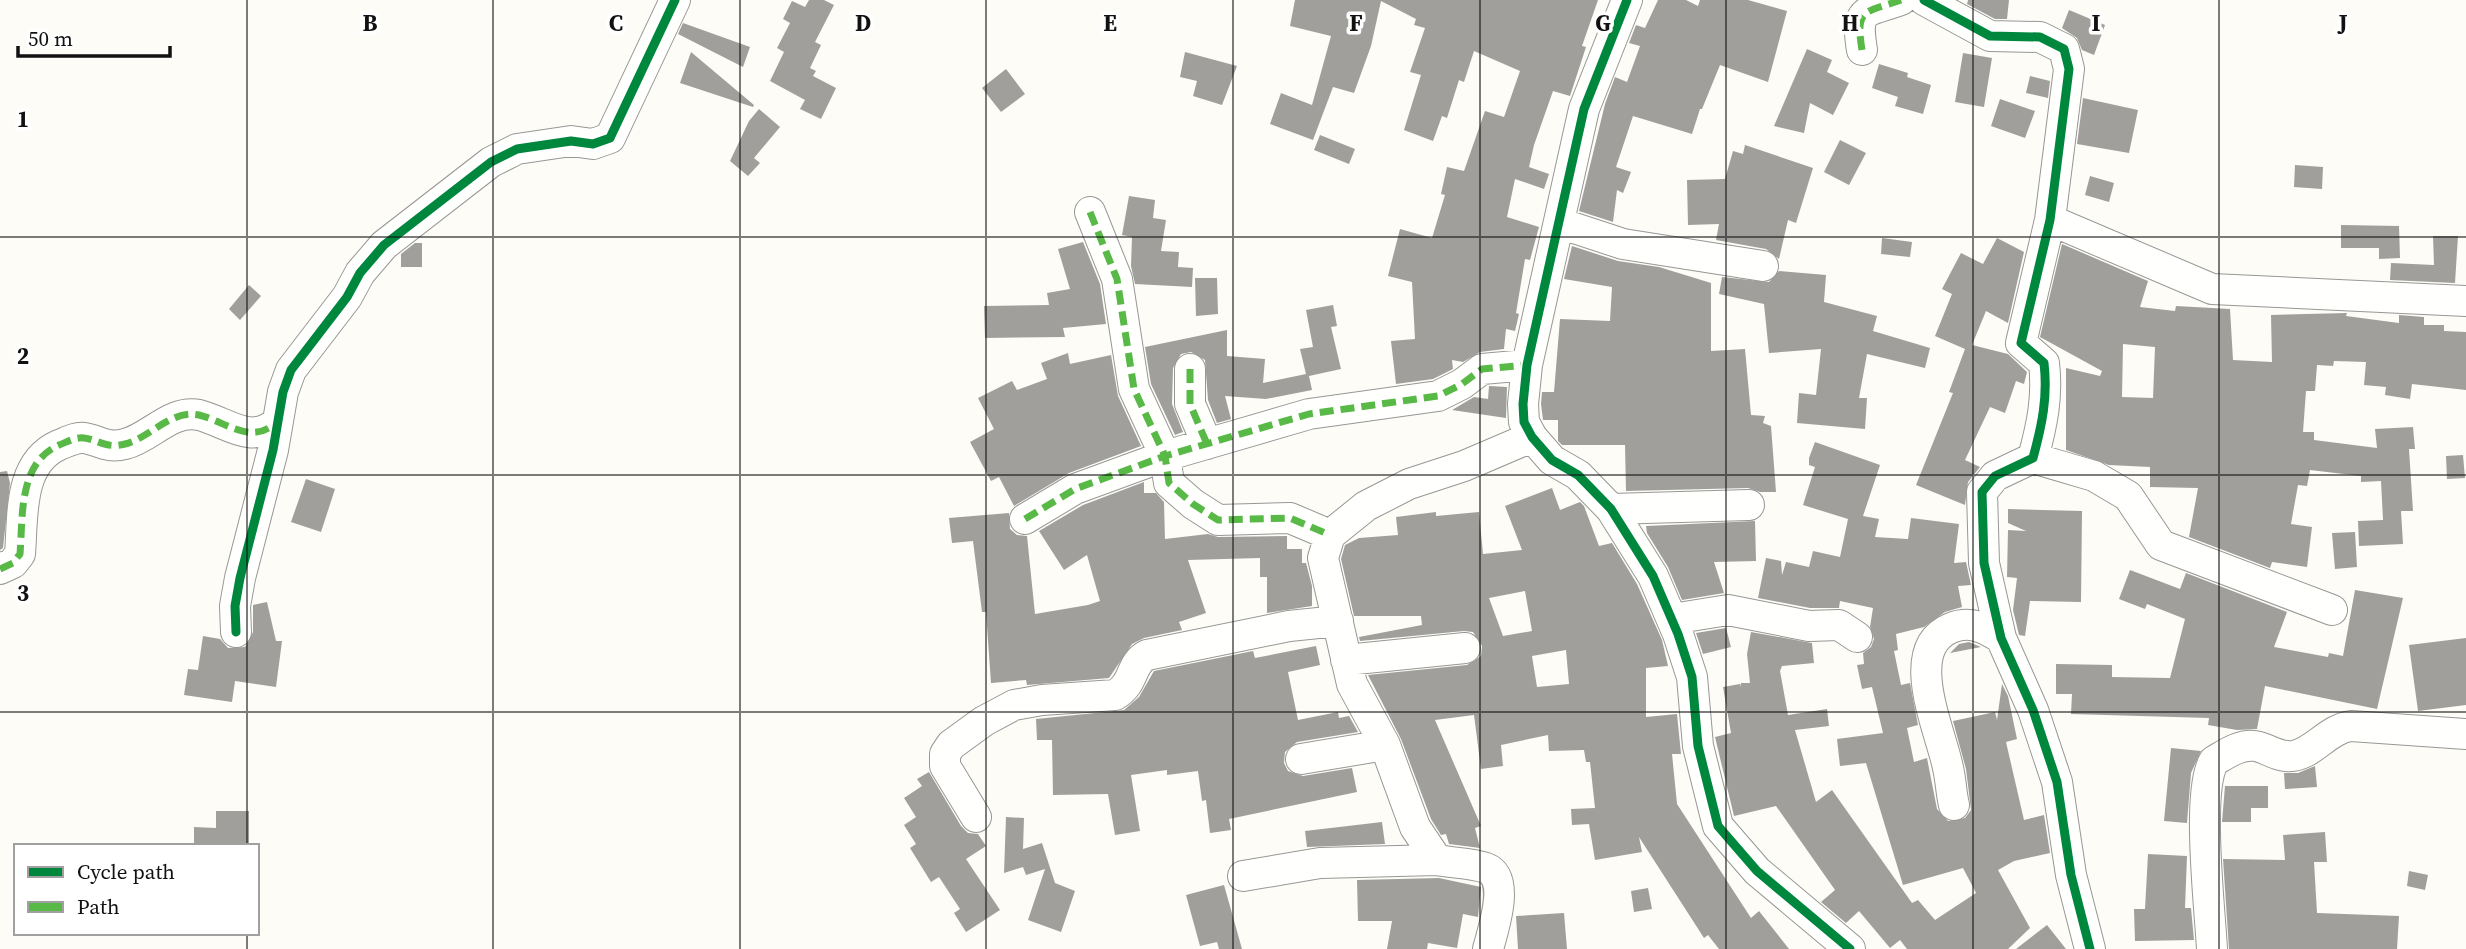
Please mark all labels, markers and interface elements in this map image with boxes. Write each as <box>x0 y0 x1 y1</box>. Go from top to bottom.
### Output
text: B <box>363 7 378 39</box>
text: C <box>609 7 623 39</box>
text: D <box>855 7 871 39</box>
text: E <box>1103 7 1117 39</box>
text: F <box>1349 7 1363 39</box>
text: G <box>1595 7 1611 39</box>
text: H <box>1841 7 1859 39</box>
text: I <box>2092 7 2101 39</box>
text: J <box>2336 7 2348 39</box>
scale bar <box>18 14 170 58</box>
text: 50 m <box>28 24 73 53</box>
text: 1 <box>17 103 29 135</box>
text: 2 <box>17 340 29 372</box>
text: 3 <box>17 577 29 609</box>
legend <box>14 844 259 935</box>
text: Cycle path <box>77 857 175 886</box>
text: Path <box>77 892 120 921</box>

